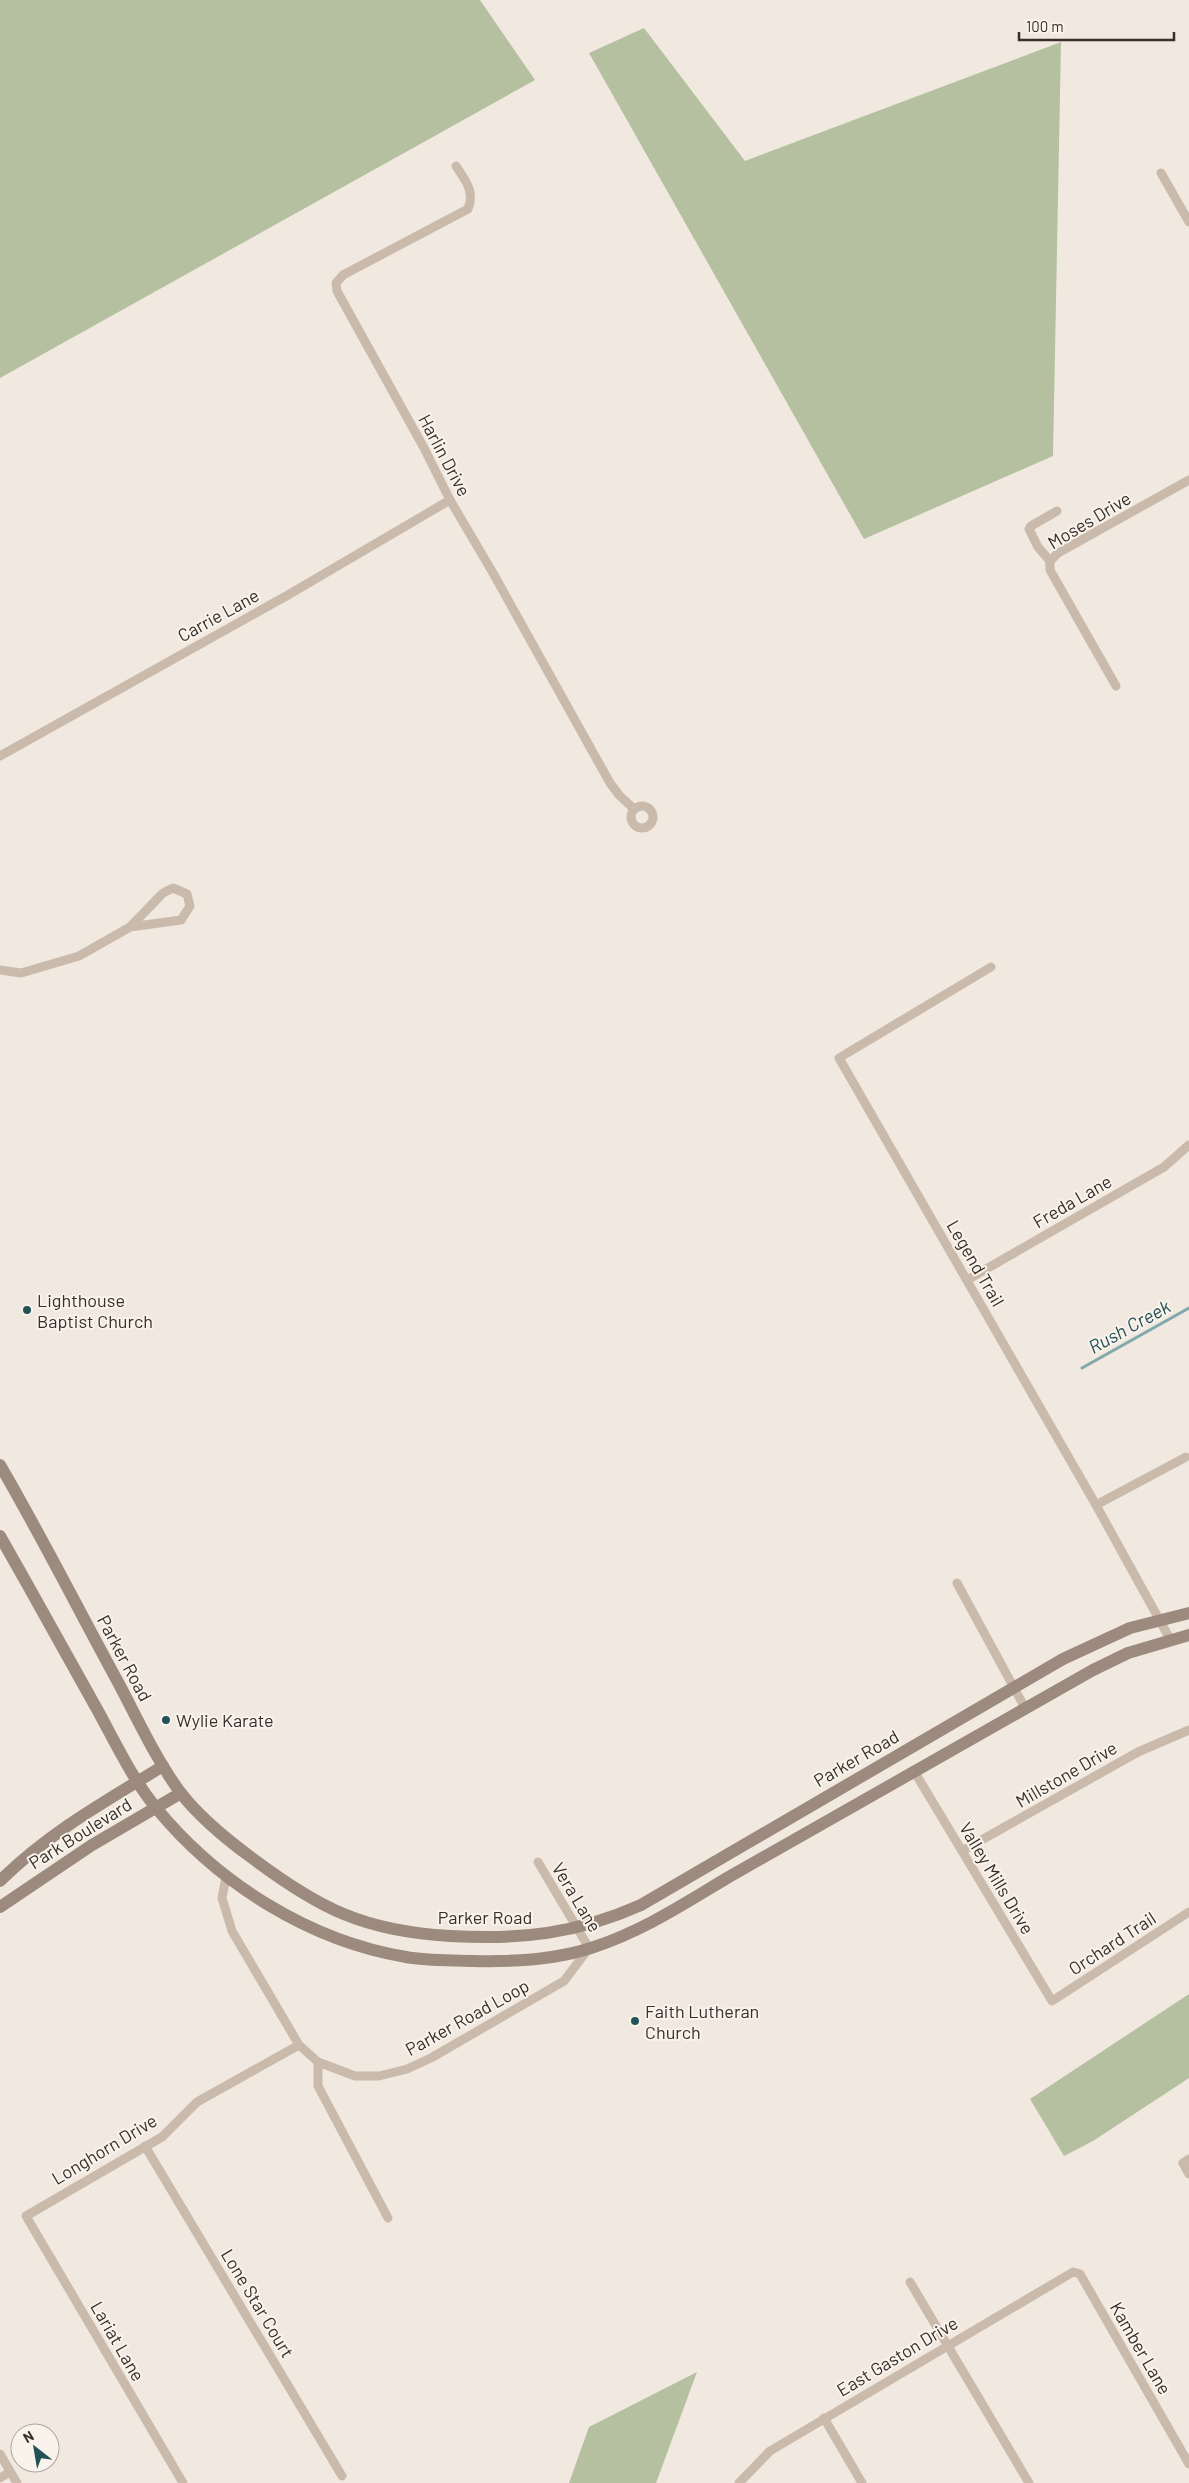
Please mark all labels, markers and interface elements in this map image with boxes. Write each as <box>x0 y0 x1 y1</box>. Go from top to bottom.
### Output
scale bar <box>1019 10 1174 42</box>
text: 100 m <box>1026 17 1064 35</box>
street label: Harlin Drive <box>414 410 476 500</box>
street label: Moses Drive <box>1043 487 1135 553</box>
street label: Carrie Lane <box>174 584 262 646</box>
street label: Freda Lane <box>1029 1170 1115 1232</box>
street label: Legend Trail <box>943 1216 1009 1310</box>
place label: Lighthouse Baptist Church <box>37 1289 153 1332</box>
water label: Rush Creek <box>1084 1294 1175 1358</box>
marker: Lighthouse Baptist Church <box>21 1304 33 1316</box>
street label: Parker Road <box>93 1611 157 1705</box>
place label: Wylie Karate <box>176 1709 274 1731</box>
marker: Wylie Karate <box>160 1714 172 1726</box>
street label: Parker Road <box>810 1725 902 1791</box>
street label: Millstone Drive <box>1011 1736 1121 1812</box>
street label: Park Boulevard <box>25 1793 135 1873</box>
street label: Valley Mills Drive <box>955 1818 1039 1938</box>
street label: Vera Lane <box>548 1858 606 1936</box>
street label: Parker Road <box>438 1906 532 1928</box>
street label: Orchard Trail <box>1064 1907 1160 1979</box>
street label: Parker Road Loop <box>401 1974 533 2060</box>
place label: Faith Lutheran Church <box>645 2000 759 2043</box>
marker: Faith Lutheran Church <box>629 2015 641 2027</box>
street label: Longhorn Drive <box>47 2109 161 2189</box>
street label: Lone Star Court <box>217 2245 299 2361</box>
street label: Lariat Lane <box>86 2297 150 2385</box>
street label: Kamber Lane <box>1106 2298 1176 2398</box>
street label: East Gaston Drive <box>833 2311 961 2401</box>
north arrow <box>10 2423 60 2473</box>
text: N <box>20 2427 36 2446</box>

